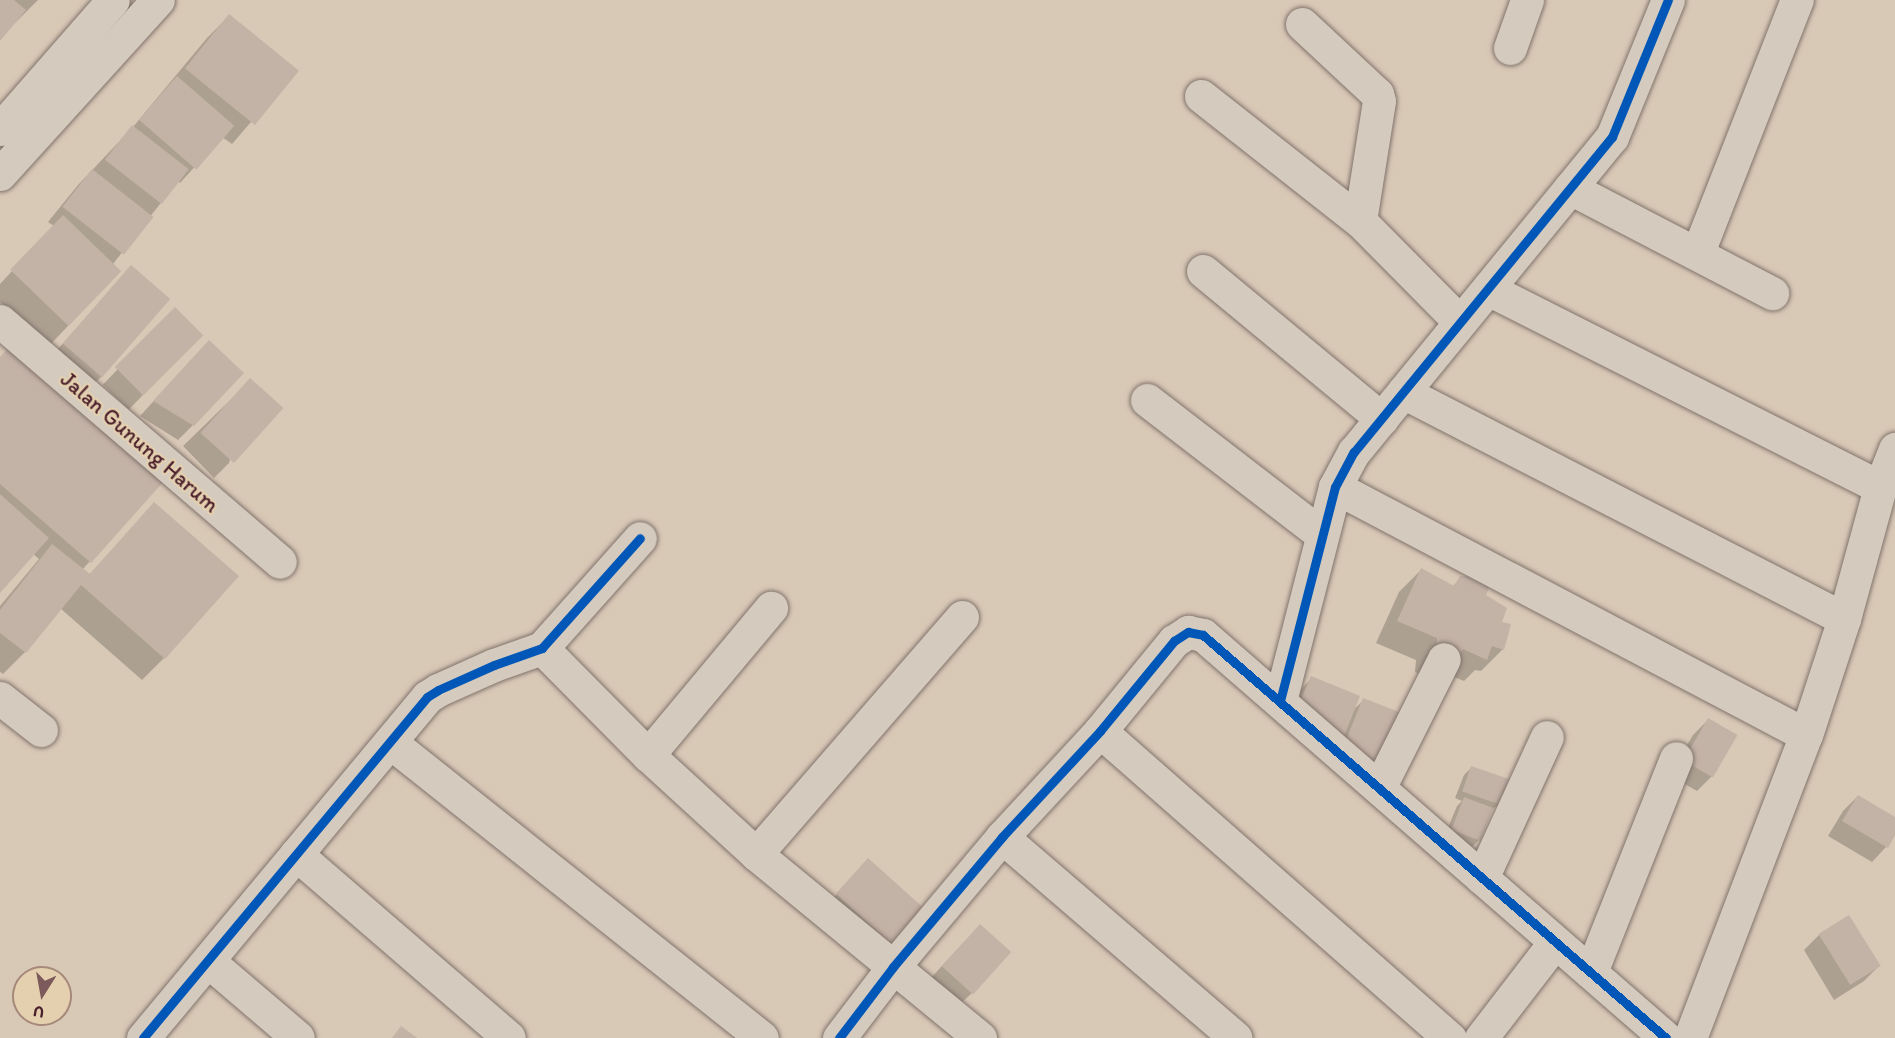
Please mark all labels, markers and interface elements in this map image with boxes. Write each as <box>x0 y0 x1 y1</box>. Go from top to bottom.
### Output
street label: Jalan Gunung Harum <box>56 366 224 518</box>
north arrow <box>12 966 72 1026</box>
text: U <box>32 1002 46 1023</box>

